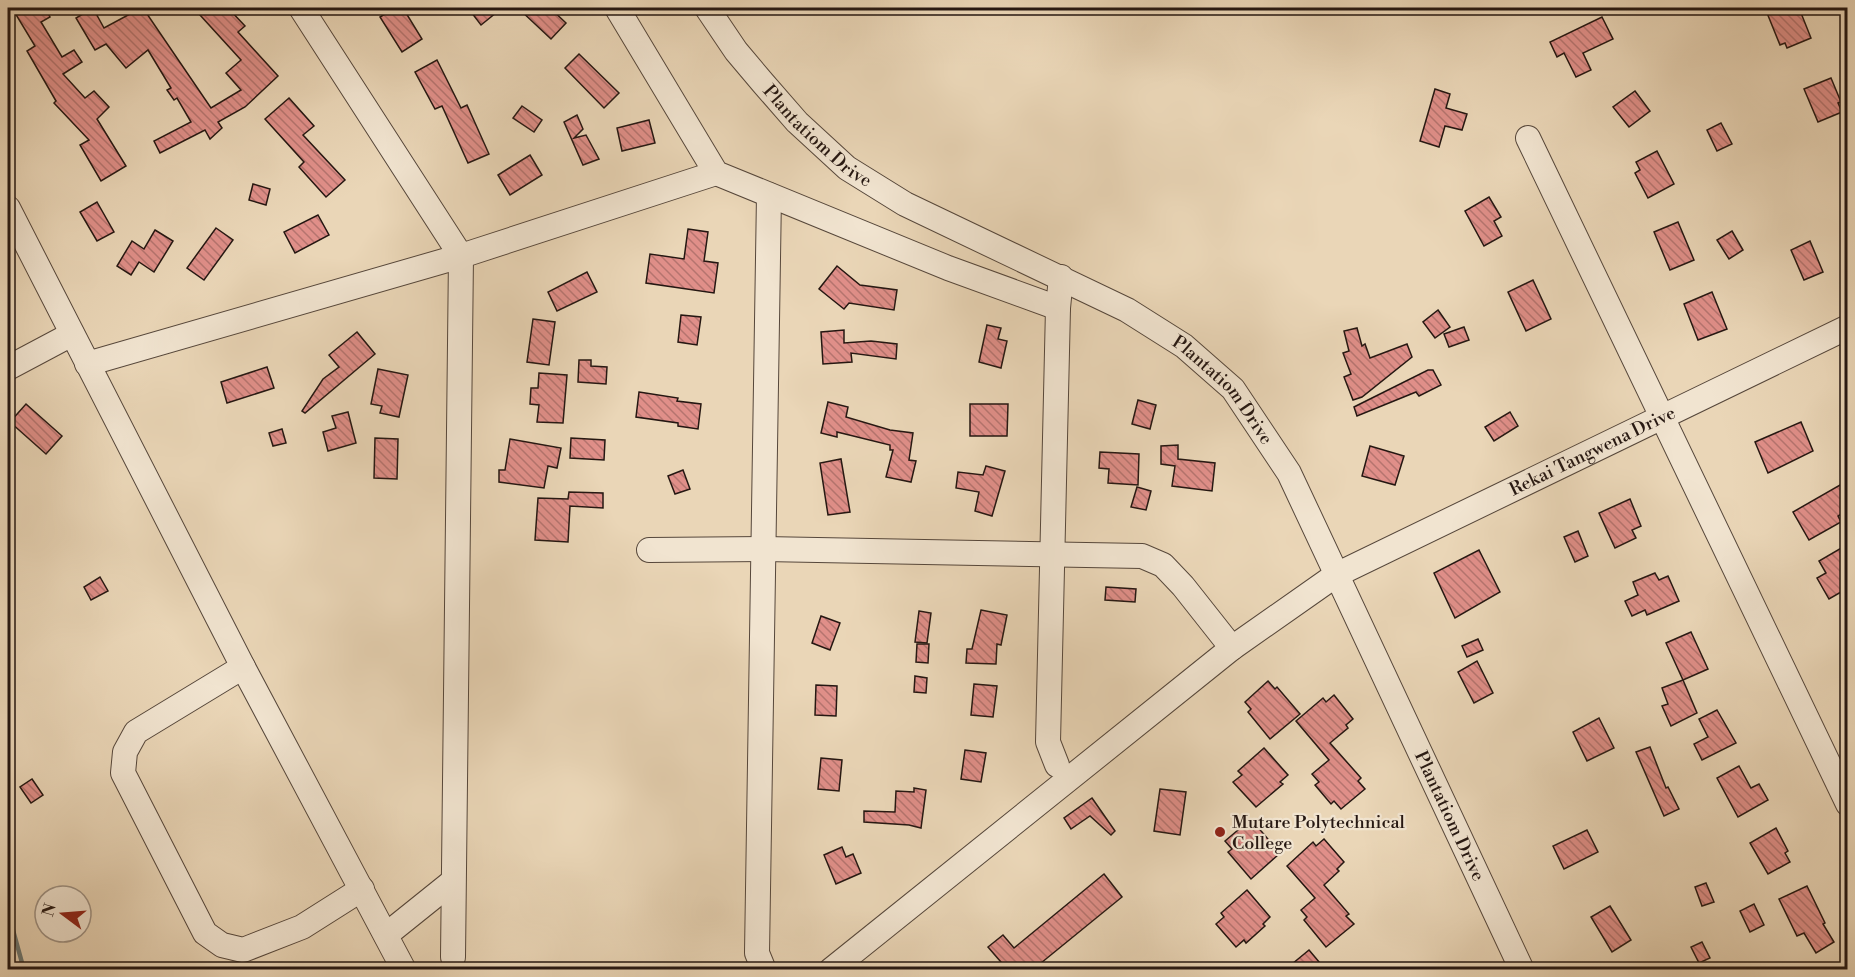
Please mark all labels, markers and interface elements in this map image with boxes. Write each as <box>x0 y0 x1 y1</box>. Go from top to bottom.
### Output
street label: Plantatiom Drive <box>758 80 876 193</box>
street label: Plantatiom Drive <box>1168 330 1278 449</box>
street label: Rekai Tangwena Drive <box>1506 401 1679 501</box>
street label: Plantatiom Drive <box>1409 747 1490 885</box>
place label: Mutare Polytechnical College <box>1232 811 1406 855</box>
marker: Mutare Polytechnical College <box>1213 825 1227 839</box>
north arrow <box>33 884 93 944</box>
text: N <box>38 901 61 919</box>

